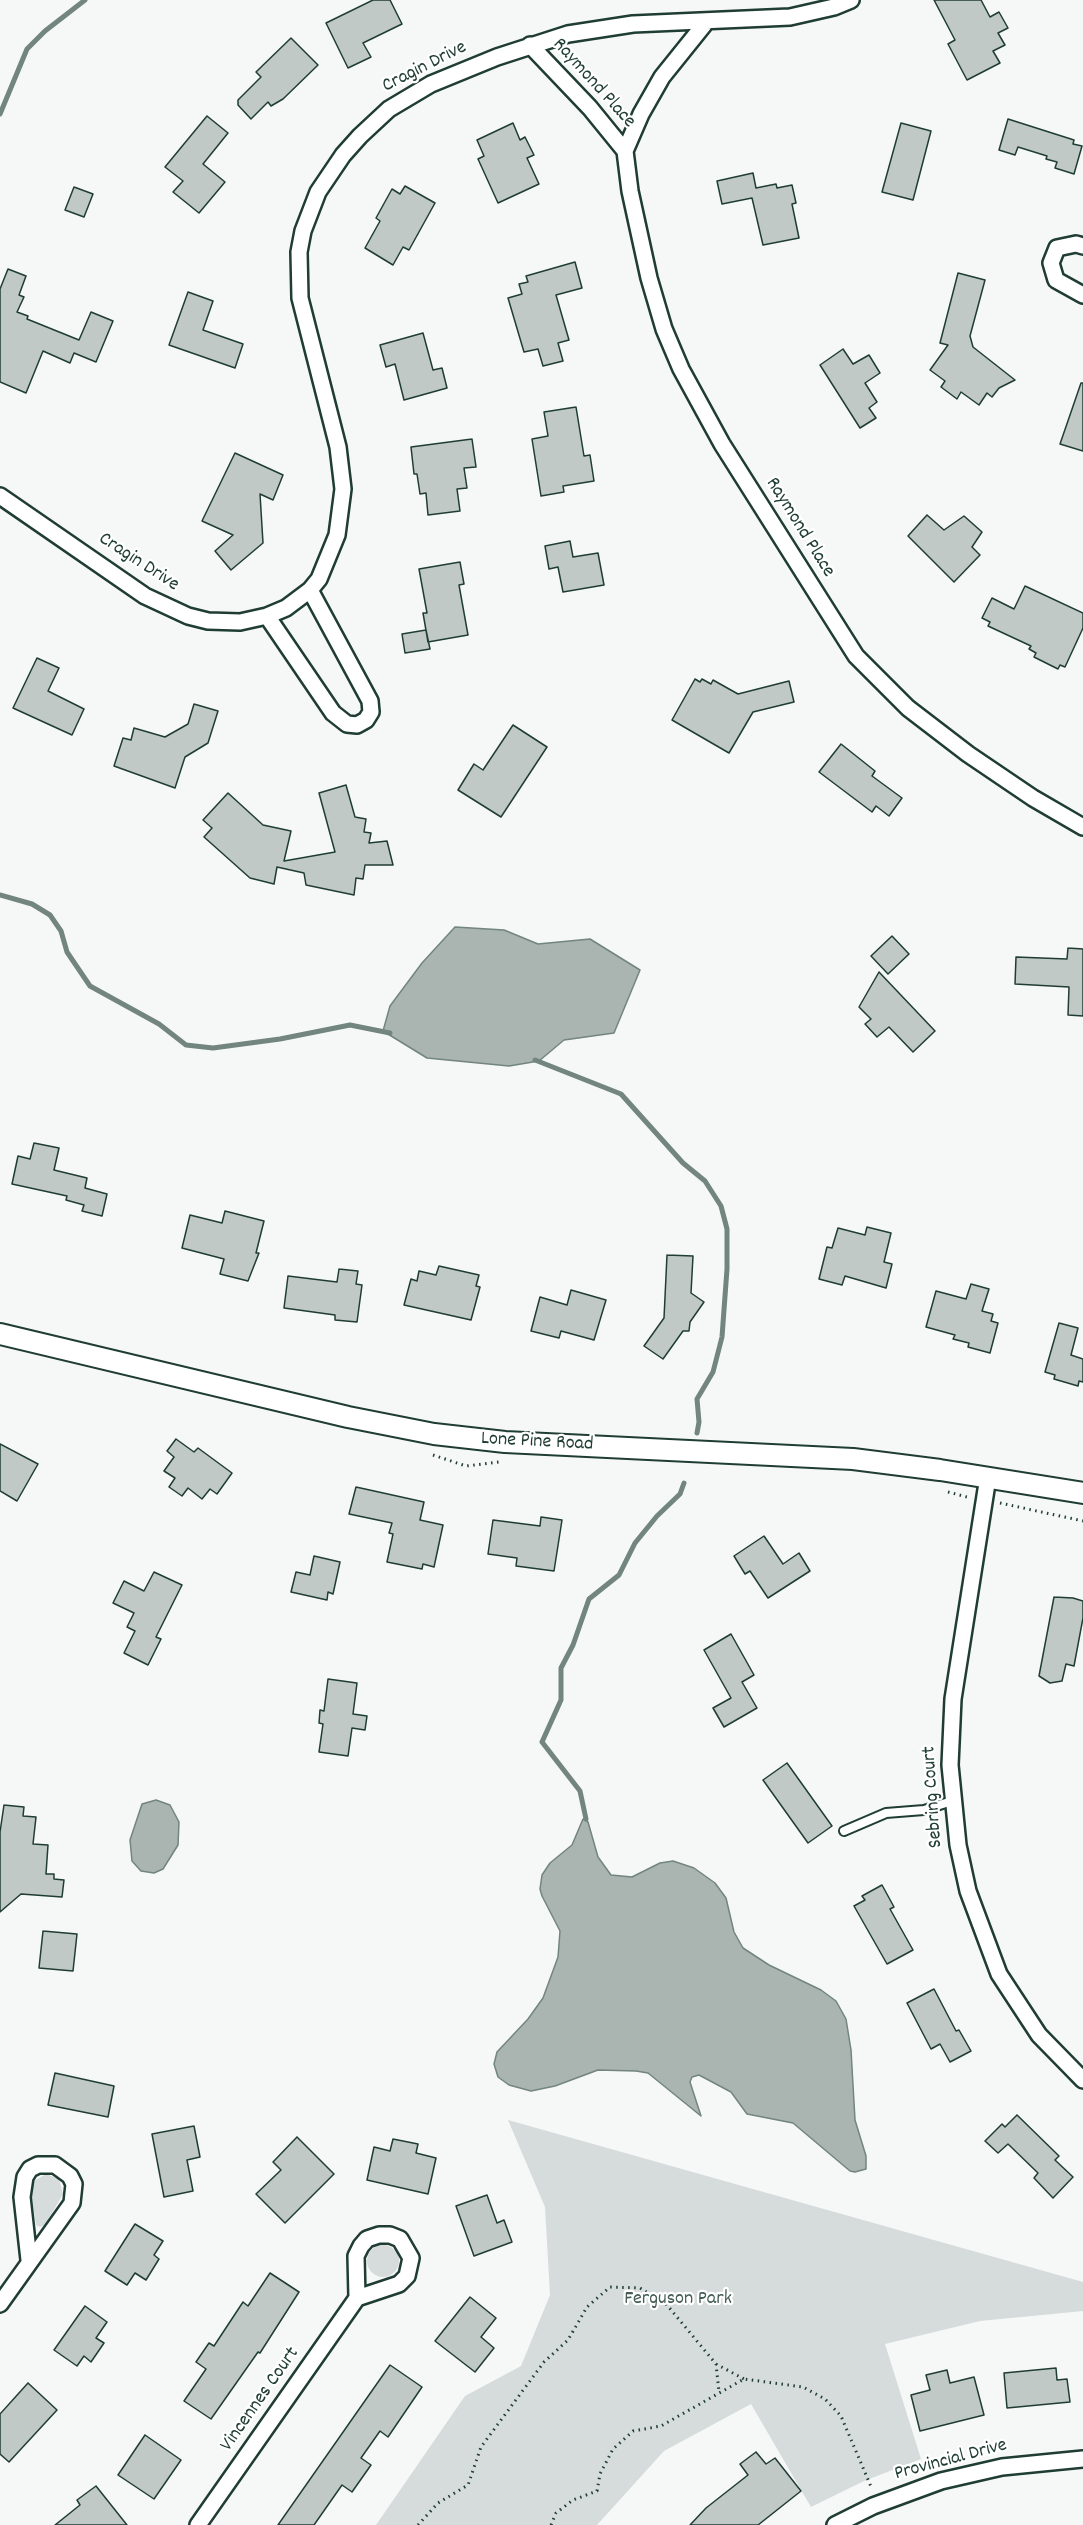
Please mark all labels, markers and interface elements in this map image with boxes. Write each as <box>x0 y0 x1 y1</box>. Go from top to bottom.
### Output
street label: Raymond Place <box>546 34 640 134</box>
street label: Cragin Drive <box>379 37 471 99</box>
street label: Raymond Place <box>759 474 839 582</box>
street label: Cragin Drive <box>93 528 183 598</box>
street label: Lone Pine Road <box>480 1428 594 1458</box>
street label: Sebring Court <box>918 1745 950 1849</box>
park label: Ferguson Park <box>624 2288 732 2312</box>
street label: Vincennes Court <box>216 2343 306 2457</box>
street label: Provincial Drive <box>892 2434 1010 2488</box>

